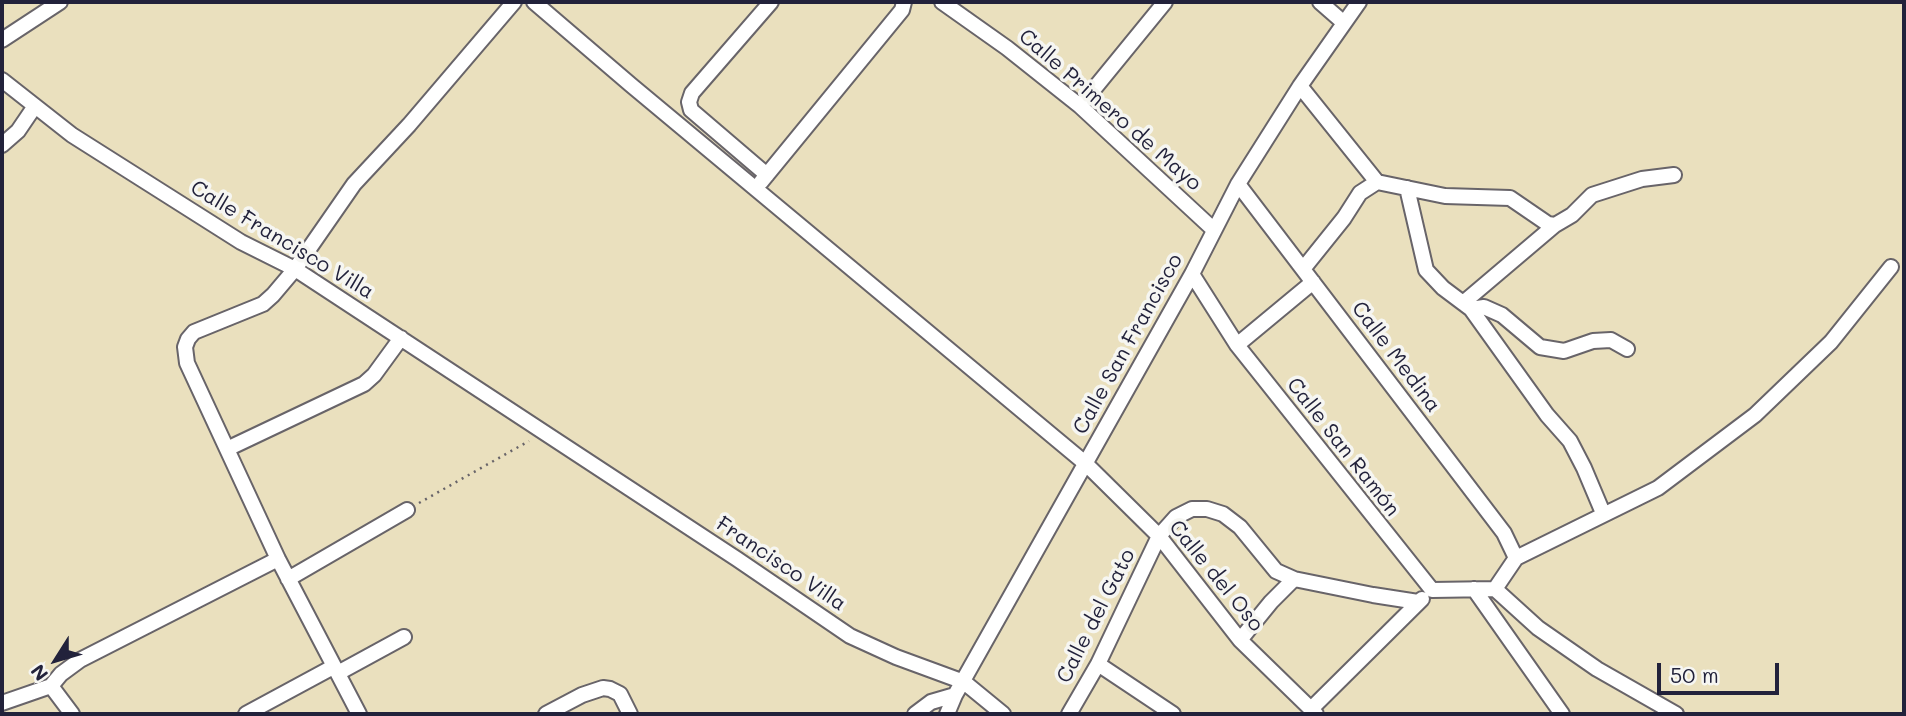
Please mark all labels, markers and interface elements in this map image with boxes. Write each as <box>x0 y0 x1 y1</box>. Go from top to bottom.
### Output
street label: Calle Primero de Mayo <box>1013 24 1207 196</box>
street label: Calle Francisco Villa <box>186 175 378 305</box>
street label: Calle San Francisco <box>1068 249 1188 439</box>
street label: Calle Medina <box>1346 296 1446 418</box>
street label: Calle San Ramón <box>1281 373 1405 521</box>
street label: Francisco Villa <box>711 511 851 617</box>
street label: Calle del Oso <box>1163 515 1269 637</box>
street label: Calle del Gato <box>1051 545 1141 687</box>
north arrow <box>21 625 91 695</box>
scale bar <box>1661 650 1784 694</box>
text: N <box>25 660 53 686</box>
text: 50 m <box>1670 661 1719 688</box>

